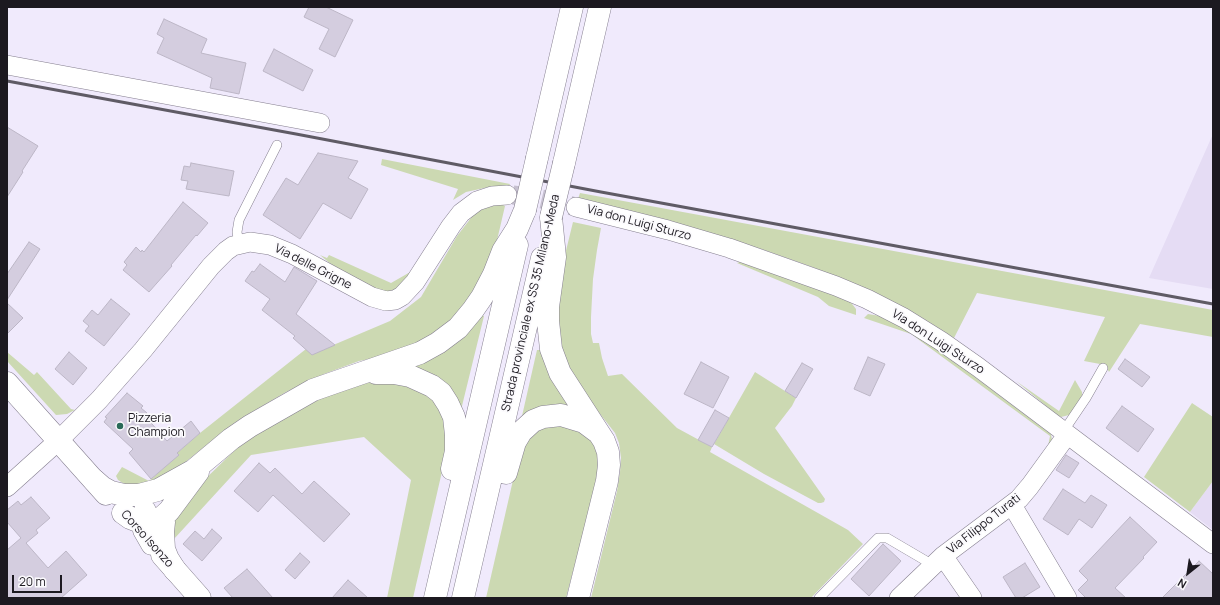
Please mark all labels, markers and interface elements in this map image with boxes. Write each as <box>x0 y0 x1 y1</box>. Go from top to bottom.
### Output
street label: Strada provinciale ex SS 35 Milano-Meda <box>499 193 563 413</box>
street label: Via don Luigi Sturzo <box>585 202 693 244</box>
street label: Via delle Grigne <box>272 241 354 293</box>
street label: Via don Luigi Sturzo <box>889 307 987 377</box>
place label: Pizzeria Champion <box>128 412 185 440</box>
marker: Pizzeria Champion <box>115 421 125 431</box>
street label: Via Filippo Turati <box>944 491 1024 557</box>
street label: Corso Isonzo <box>118 507 176 571</box>
north arrow <box>1168 553 1208 593</box>
scale bar <box>14 567 64 593</box>
text: 20 m <box>19 573 46 590</box>
text: N <box>1175 575 1189 592</box>

